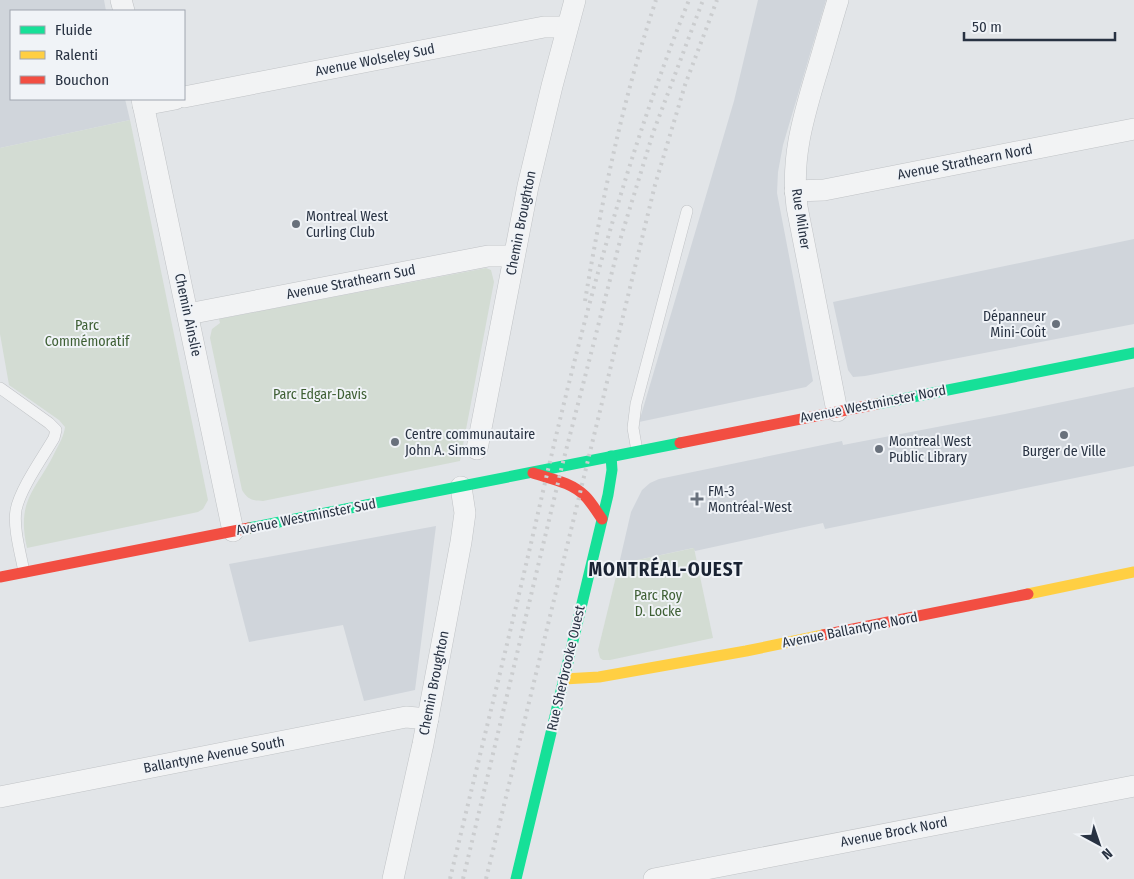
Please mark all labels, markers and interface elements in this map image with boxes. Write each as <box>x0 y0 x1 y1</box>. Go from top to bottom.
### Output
legend <box>10 10 185 100</box>
scale bar <box>964 10 1115 42</box>
text: 50 m <box>972 18 1002 36</box>
text: Fluide <box>55 21 92 39</box>
street label: Avenue Wolseley Sud <box>314 40 436 80</box>
text: Ralenti <box>55 46 98 64</box>
text: Bouchon <box>55 71 109 89</box>
street label: Avenue Strathearn Nord <box>896 141 1034 183</box>
street label: Chemin Broughton <box>503 169 539 277</box>
street label: Rue Milner <box>788 187 814 251</box>
place label: Montreal West Curling Club <box>306 208 389 241</box>
marker: Montreal West Curling Club <box>290 218 302 230</box>
street label: Avenue Strathearn Sud <box>285 261 417 303</box>
street label: Chemin Ainslie <box>171 272 205 358</box>
place label: Dépanneur Mini-Coût <box>983 308 1046 341</box>
park label: Parc Commémoratif <box>45 317 131 350</box>
marker: Dépanneur Mini-Coût <box>1050 318 1062 330</box>
street label: Avenue Westminster Nord <box>799 382 947 426</box>
park label: Parc Edgar-Davis <box>273 386 367 403</box>
place label: Centre communautaire John A. Simms <box>405 426 535 459</box>
marker: Burger de Ville <box>1058 429 1070 441</box>
place label: Montreal West Public Library <box>889 433 972 466</box>
marker: Centre communautaire John A. Simms <box>389 436 401 448</box>
marker: Montreal West Public Library <box>873 443 885 455</box>
place label: Burger de Ville <box>1022 443 1106 460</box>
place label: FM-3 Montréal-West <box>708 483 792 516</box>
marker: FM-3 Montréal-West <box>690 492 704 506</box>
street label: Avenue Westminster Sud <box>235 495 377 539</box>
district label: MONTRÉAL-OUEST <box>589 556 743 581</box>
park label: Parc Roy D. Locke <box>634 587 683 620</box>
street label: Rue Sherbrooke Ouest <box>543 603 589 732</box>
street label: Avenue Ballantyne Nord <box>781 609 919 651</box>
street label: Chemin Broughton <box>416 629 452 737</box>
street label: Ballantyne Avenue South <box>142 733 286 777</box>
street label: Avenue Brock Nord <box>839 813 949 851</box>
north arrow <box>1074 819 1124 869</box>
text: N <box>1098 844 1116 863</box>

